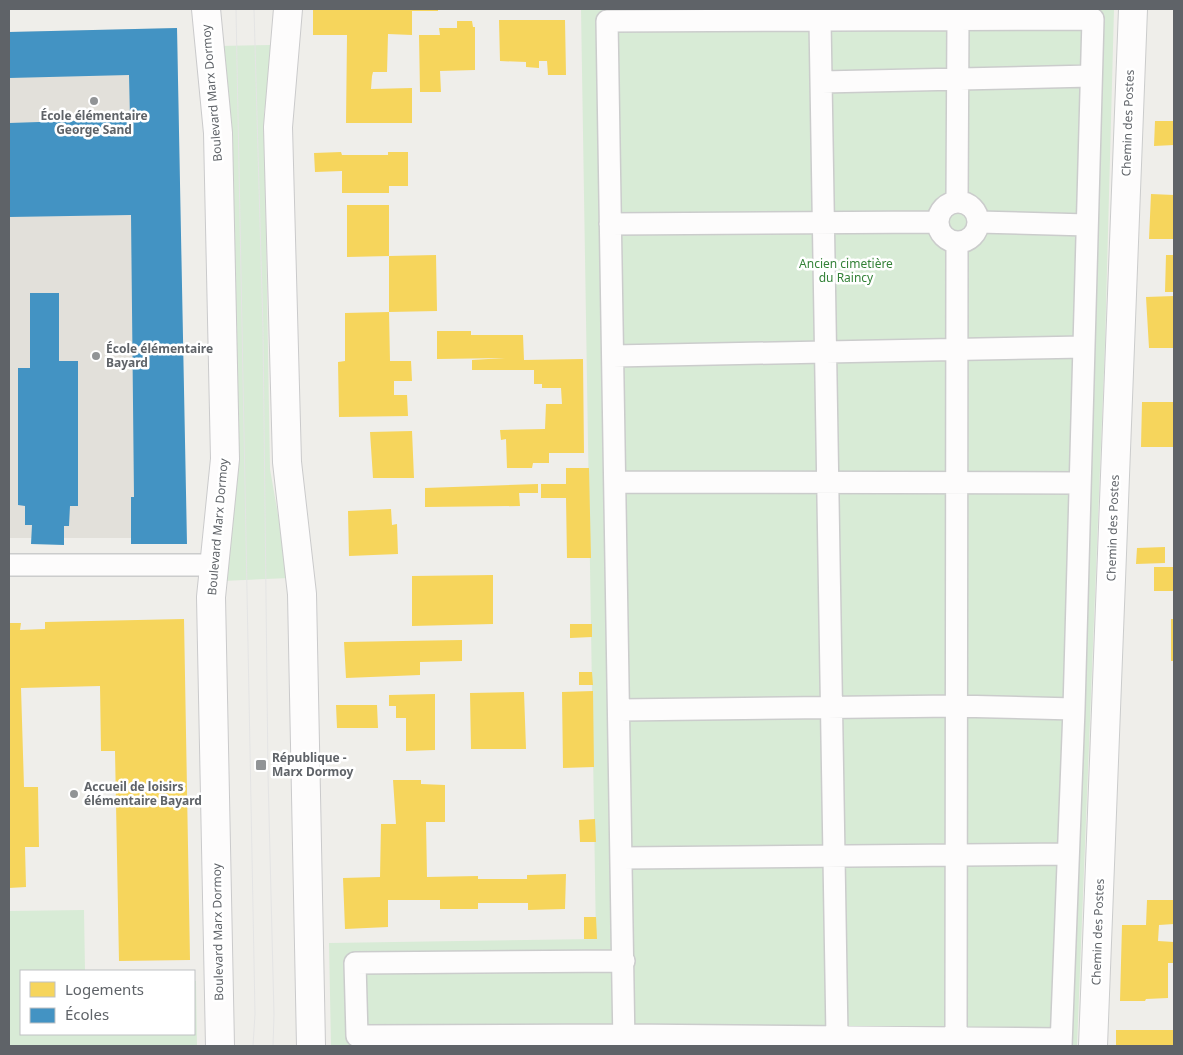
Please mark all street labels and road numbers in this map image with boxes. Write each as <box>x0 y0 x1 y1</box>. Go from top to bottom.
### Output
street label: Boulevard Marx Dormoy <box>197 23 226 162</box>
street label: Chemin des Postes <box>1117 69 1138 177</box>
street label: Boulevard Marx Dormoy <box>203 457 232 596</box>
street label: Chemin des Postes <box>1102 474 1123 582</box>
street label: Boulevard Marx Dormoy <box>208 862 227 1001</box>
street label: Chemin des Postes <box>1087 878 1108 986</box>

